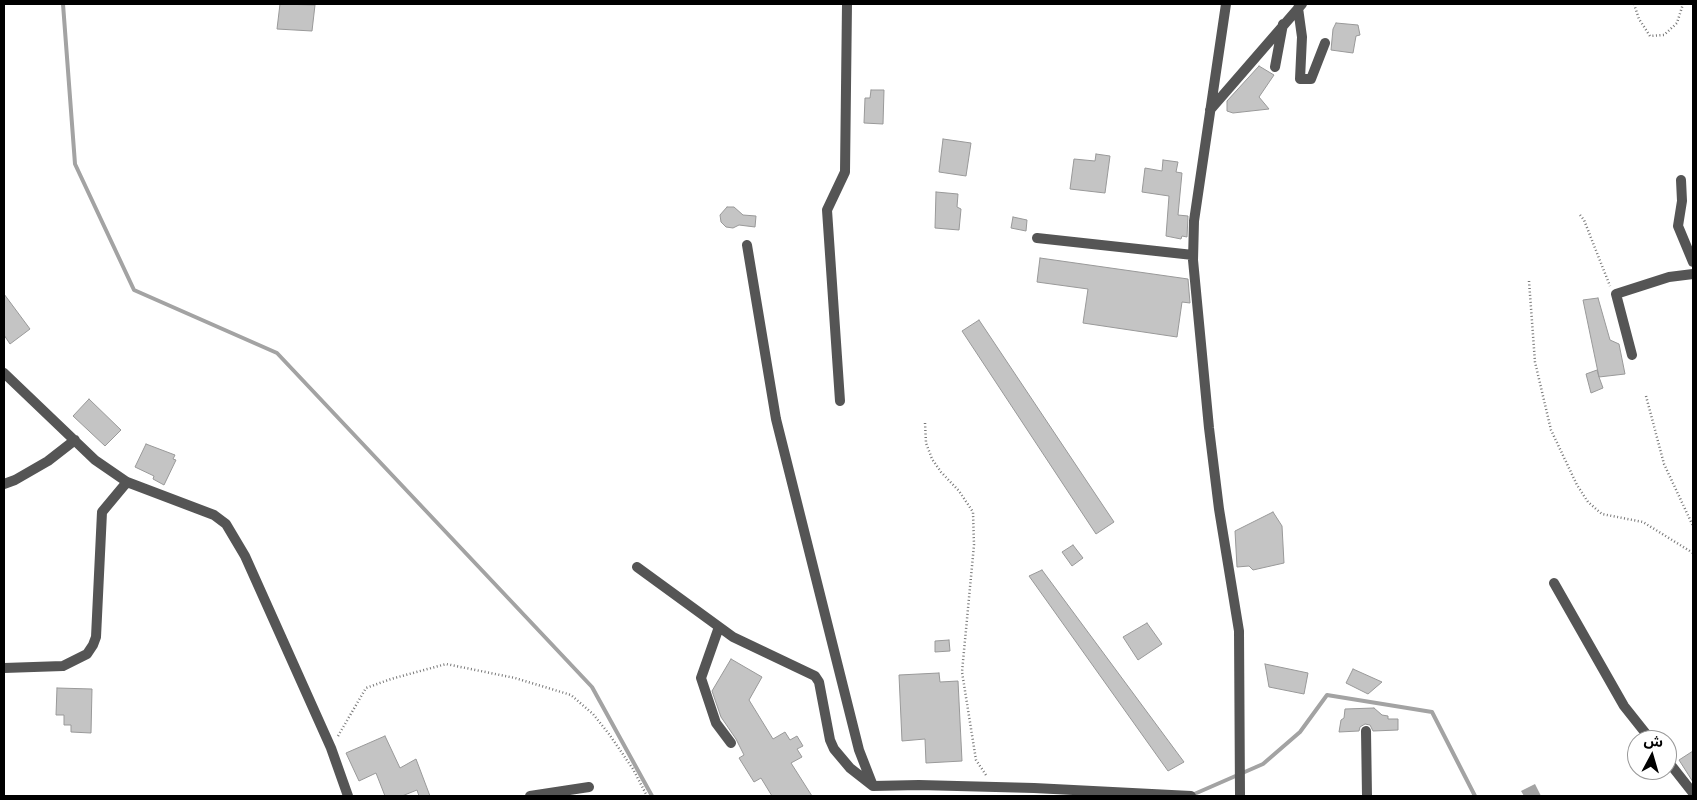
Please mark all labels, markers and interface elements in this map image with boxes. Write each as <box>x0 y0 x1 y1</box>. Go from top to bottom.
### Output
north arrow <box>1627 730 1677 780</box>
text: ش <box>1643 731 1664 751</box>

